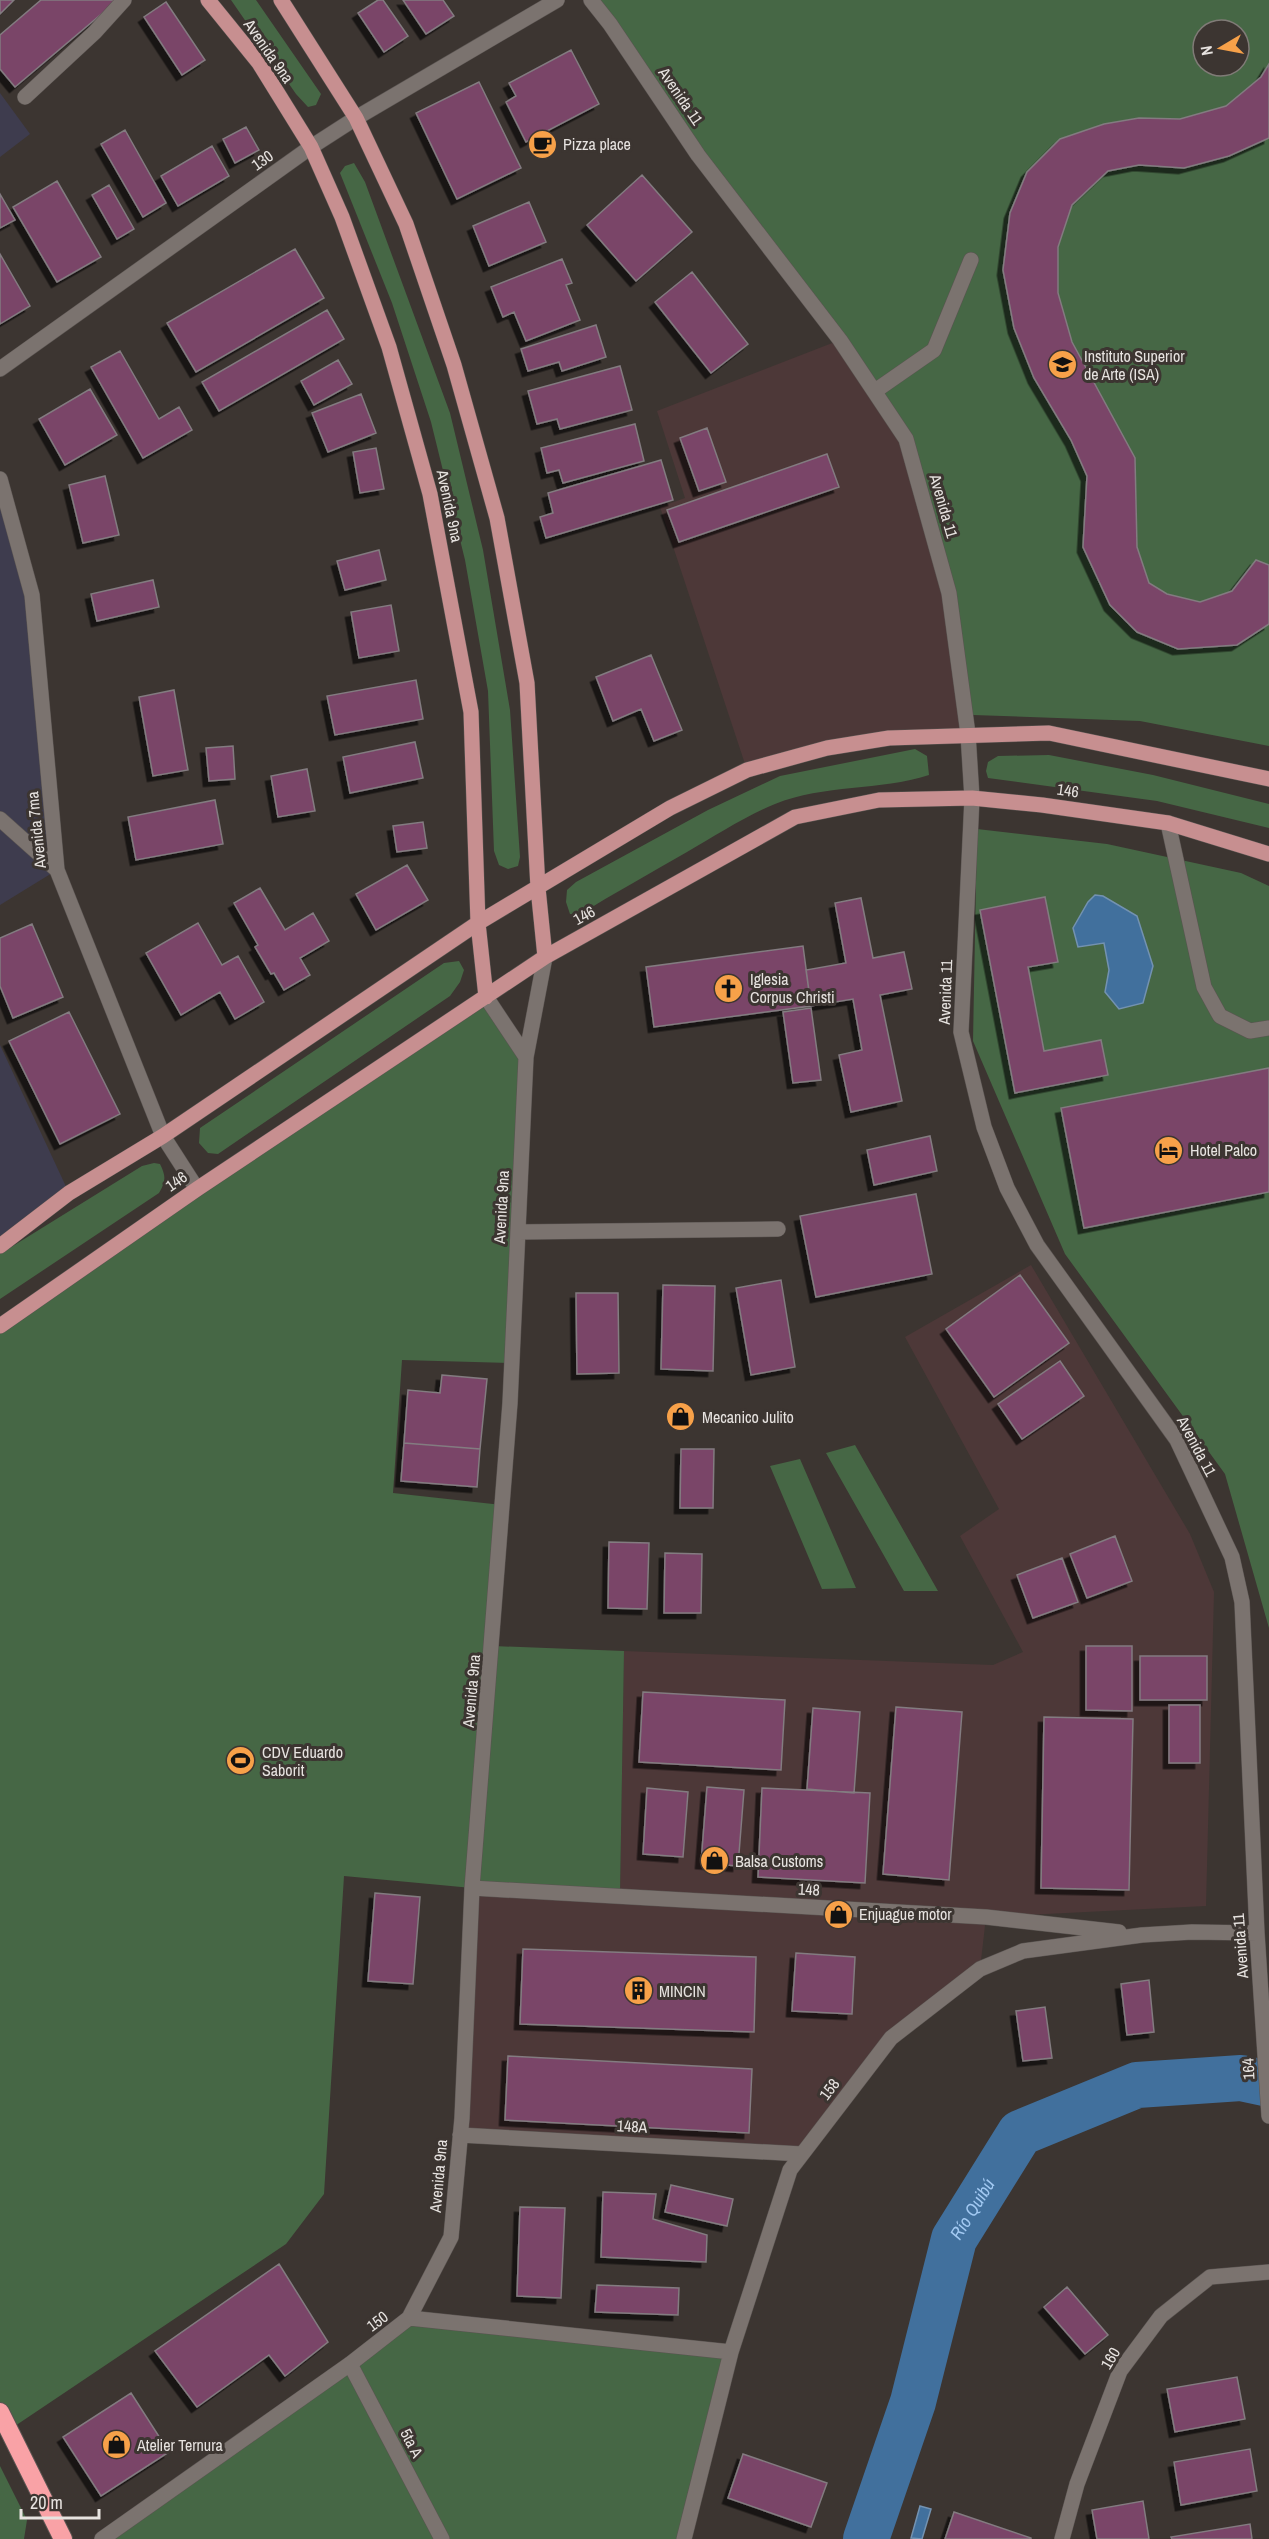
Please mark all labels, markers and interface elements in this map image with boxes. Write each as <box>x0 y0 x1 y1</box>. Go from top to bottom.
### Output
street label: Avenida 9na <box>238 14 299 88</box>
north arrow <box>1191 18 1251 78</box>
text: N <box>1195 44 1218 57</box>
street label: Avenida 11 <box>653 62 709 130</box>
cafe icon: Pizza place <box>526 128 558 160</box>
place label: Pizza place <box>563 133 631 155</box>
street label: 130 <box>247 145 277 175</box>
place label: Instituto Superior de Arte (ISA) <box>1084 345 1185 385</box>
school or university icon: Instituto Superior de Arte (ISA) <box>1047 349 1079 381</box>
street label: Avenida 9na <box>431 467 469 545</box>
street label: Avenida 11 <box>924 471 964 541</box>
street label: 146 <box>1056 778 1080 802</box>
street label: Avenida 7ma <box>21 790 51 870</box>
street label: 146 <box>569 900 599 930</box>
street label: Avenida 11 <box>933 958 957 1026</box>
place label: Iglesia Corpus Christi <box>750 968 835 1008</box>
church icon: Iglesia Corpus Christi <box>713 972 745 1004</box>
hotel icon: Hotel Palco <box>1153 1134 1185 1166</box>
place label: Hotel Palco <box>1190 1139 1257 1161</box>
street label: 146 <box>161 1166 191 1196</box>
street label: Avenida 9na <box>488 1169 514 1245</box>
shop icon: Mecanico Julito <box>665 1401 697 1433</box>
place label: Mecanico Julito <box>702 1406 794 1428</box>
street label: Avenida 11 <box>1172 1411 1222 1481</box>
street label: Avenida 9na <box>457 1653 485 1730</box>
place label: CDV Eduardo Saborit <box>262 1741 343 1781</box>
sports icon: CDV Eduardo Saborit <box>225 1745 257 1777</box>
shop icon: Balsa Customs <box>698 1845 730 1877</box>
place label: Balsa Customs <box>735 1850 823 1872</box>
street label: 148 <box>797 1877 821 1901</box>
shop icon: Enjuague motor <box>822 1898 854 1930</box>
place label: Enjuague motor <box>859 1903 952 1925</box>
street label: Avenida 11 <box>1227 1912 1253 1980</box>
building icon: MINCIN <box>622 1975 654 2007</box>
place label: MINCIN <box>659 1980 706 2002</box>
street label: 164 <box>1236 2057 1260 2081</box>
street label: 158 <box>814 2074 844 2104</box>
street label: 148A <box>616 2114 648 2138</box>
street label: Avenida 9na <box>424 2138 452 2215</box>
water label: Río Quibú <box>944 2174 1001 2244</box>
street label: 150 <box>362 2306 392 2336</box>
street label: 160 <box>1095 2343 1125 2373</box>
street label: 5ta A <box>395 2425 429 2462</box>
shop icon: Atelier Ternura <box>100 2429 132 2461</box>
place label: Atelier Ternura <box>136 2434 224 2456</box>
scale bar <box>21 2482 99 2520</box>
text: 20 m <box>30 2490 63 2515</box>

